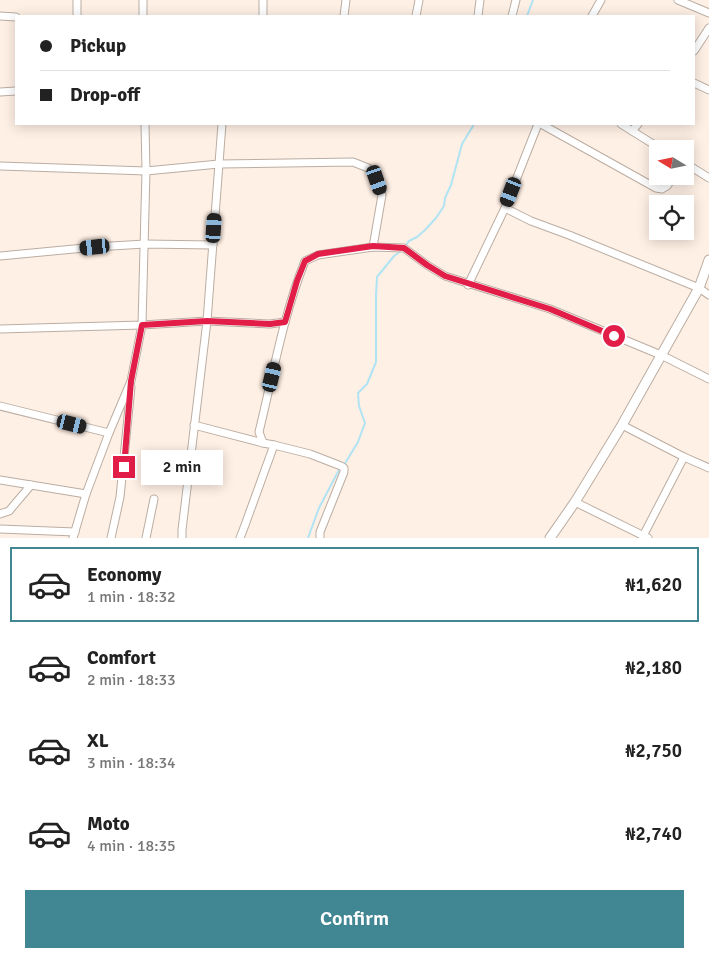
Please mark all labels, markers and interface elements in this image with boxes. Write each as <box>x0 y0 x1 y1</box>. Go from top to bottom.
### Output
text: Pickup <box>70 34 126 58</box>
text: Drop-off <box>70 83 140 107</box>
north arrow <box>649 140 694 185</box>
map controls <box>649 140 694 240</box>
car <box>365 163 388 197</box>
car <box>498 175 523 209</box>
button: locate <box>649 195 694 240</box>
car <box>205 213 222 243</box>
car <box>79 238 110 256</box>
route start <box>603 325 625 347</box>
car <box>261 361 282 393</box>
car <box>55 413 88 435</box>
callout: 2 min <box>142 450 224 484</box>
route end <box>113 456 135 478</box>
text: 2 min <box>163 457 201 477</box>
icon: car <box>27 562 72 607</box>
text: Economy <box>87 563 161 587</box>
text: ₦1,620 <box>625 573 682 597</box>
text: 1 min · 18:32 <box>87 587 176 607</box>
icon: car <box>27 645 72 690</box>
text: Comfort <box>87 646 156 670</box>
text: ₦2,180 <box>625 656 682 680</box>
text: 2 min · 18:33 <box>87 670 176 690</box>
icon: car <box>27 728 72 773</box>
text: XL <box>87 729 109 753</box>
text: ₦2,750 <box>625 739 682 763</box>
text: 3 min · 18:34 <box>87 753 176 773</box>
icon: car <box>27 811 72 856</box>
text: Moto <box>87 812 130 836</box>
text: ₦2,740 <box>625 822 682 846</box>
text: 4 min · 18:35 <box>87 836 176 856</box>
button: Confirm <box>25 890 684 948</box>

